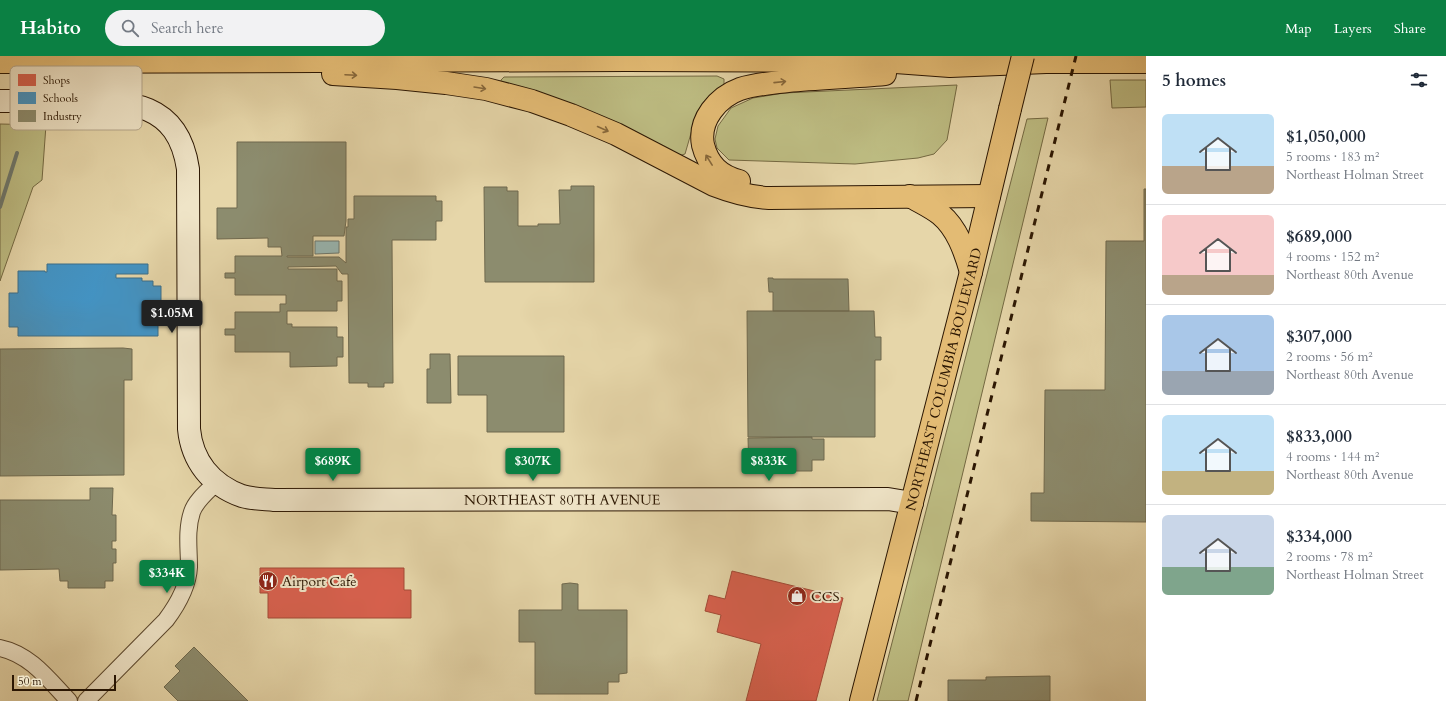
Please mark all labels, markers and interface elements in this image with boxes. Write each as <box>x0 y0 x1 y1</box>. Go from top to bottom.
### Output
search box <box>105 10 385 46</box>
text: Habito <box>20 15 81 41</box>
icon: search <box>119 17 141 39</box>
text: Search here <box>151 18 224 38</box>
text: Map <box>1285 19 1312 38</box>
text: Layers <box>1334 19 1372 38</box>
text: Share <box>1394 19 1426 38</box>
legend <box>10 66 142 130</box>
text: 5 homes <box>1162 69 1226 92</box>
icon: filters <box>1408 69 1430 91</box>
one-way arrow <box>344 72 357 79</box>
text: Shops <box>43 73 70 88</box>
one-way arrow <box>773 78 786 86</box>
one-way arrow <box>473 84 486 92</box>
text: Schools <box>43 91 78 106</box>
text: Industry <box>43 109 82 124</box>
one-way arrow <box>597 125 609 133</box>
text: $1,050,000 <box>1286 125 1366 148</box>
icon: home <box>1194 130 1242 178</box>
text: 5 rooms · 183 m² <box>1286 148 1379 166</box>
one-way arrow <box>705 154 713 166</box>
text: Northeast Holman Street <box>1286 166 1424 184</box>
text: $689,000 <box>1286 225 1352 248</box>
icon: home <box>1194 231 1242 279</box>
street label: NORTHEAST COLUMBIA BOULEVARD <box>901 246 986 513</box>
text: 4 rooms · 152 m² <box>1286 248 1379 266</box>
text: Northeast 80th Avenue <box>1286 266 1414 284</box>
pin: $1.05M <box>139 300 205 334</box>
text: $1.05M <box>150 304 194 322</box>
text: $307,000 <box>1286 325 1352 348</box>
icon: home <box>1194 331 1242 379</box>
text: 2 rooms · 56 m² <box>1286 348 1373 366</box>
text: Northeast 80th Avenue <box>1286 366 1414 384</box>
text: $833,000 <box>1286 425 1352 448</box>
icon: home <box>1194 431 1242 479</box>
pin: $689K <box>305 448 361 482</box>
pin: $307K <box>505 448 561 482</box>
pin: $833K <box>741 448 797 482</box>
text: 4 rooms · 144 m² <box>1286 448 1379 466</box>
text: $689K <box>314 452 352 470</box>
text: $307K <box>514 452 552 470</box>
text: $833K <box>750 452 788 470</box>
text: Northeast 80th Avenue <box>1286 466 1414 484</box>
street label: NORTHEAST 80TH AVENUE <box>464 490 661 509</box>
text: $334,000 <box>1286 525 1352 548</box>
icon: home <box>1194 531 1242 579</box>
text: 2 rooms · 78 m² <box>1286 548 1373 566</box>
pin: $334K <box>139 560 195 594</box>
text: $334K <box>148 564 186 582</box>
text: Northeast Holman Street <box>1286 566 1424 584</box>
restaurant icon: Airport Cafe <box>257 570 279 592</box>
place label: Airport Cafe <box>282 572 357 591</box>
shop icon: CCS <box>786 585 808 607</box>
place label: CCS <box>811 587 839 606</box>
scale bar <box>12 673 116 692</box>
text: 50 m <box>18 674 42 689</box>

